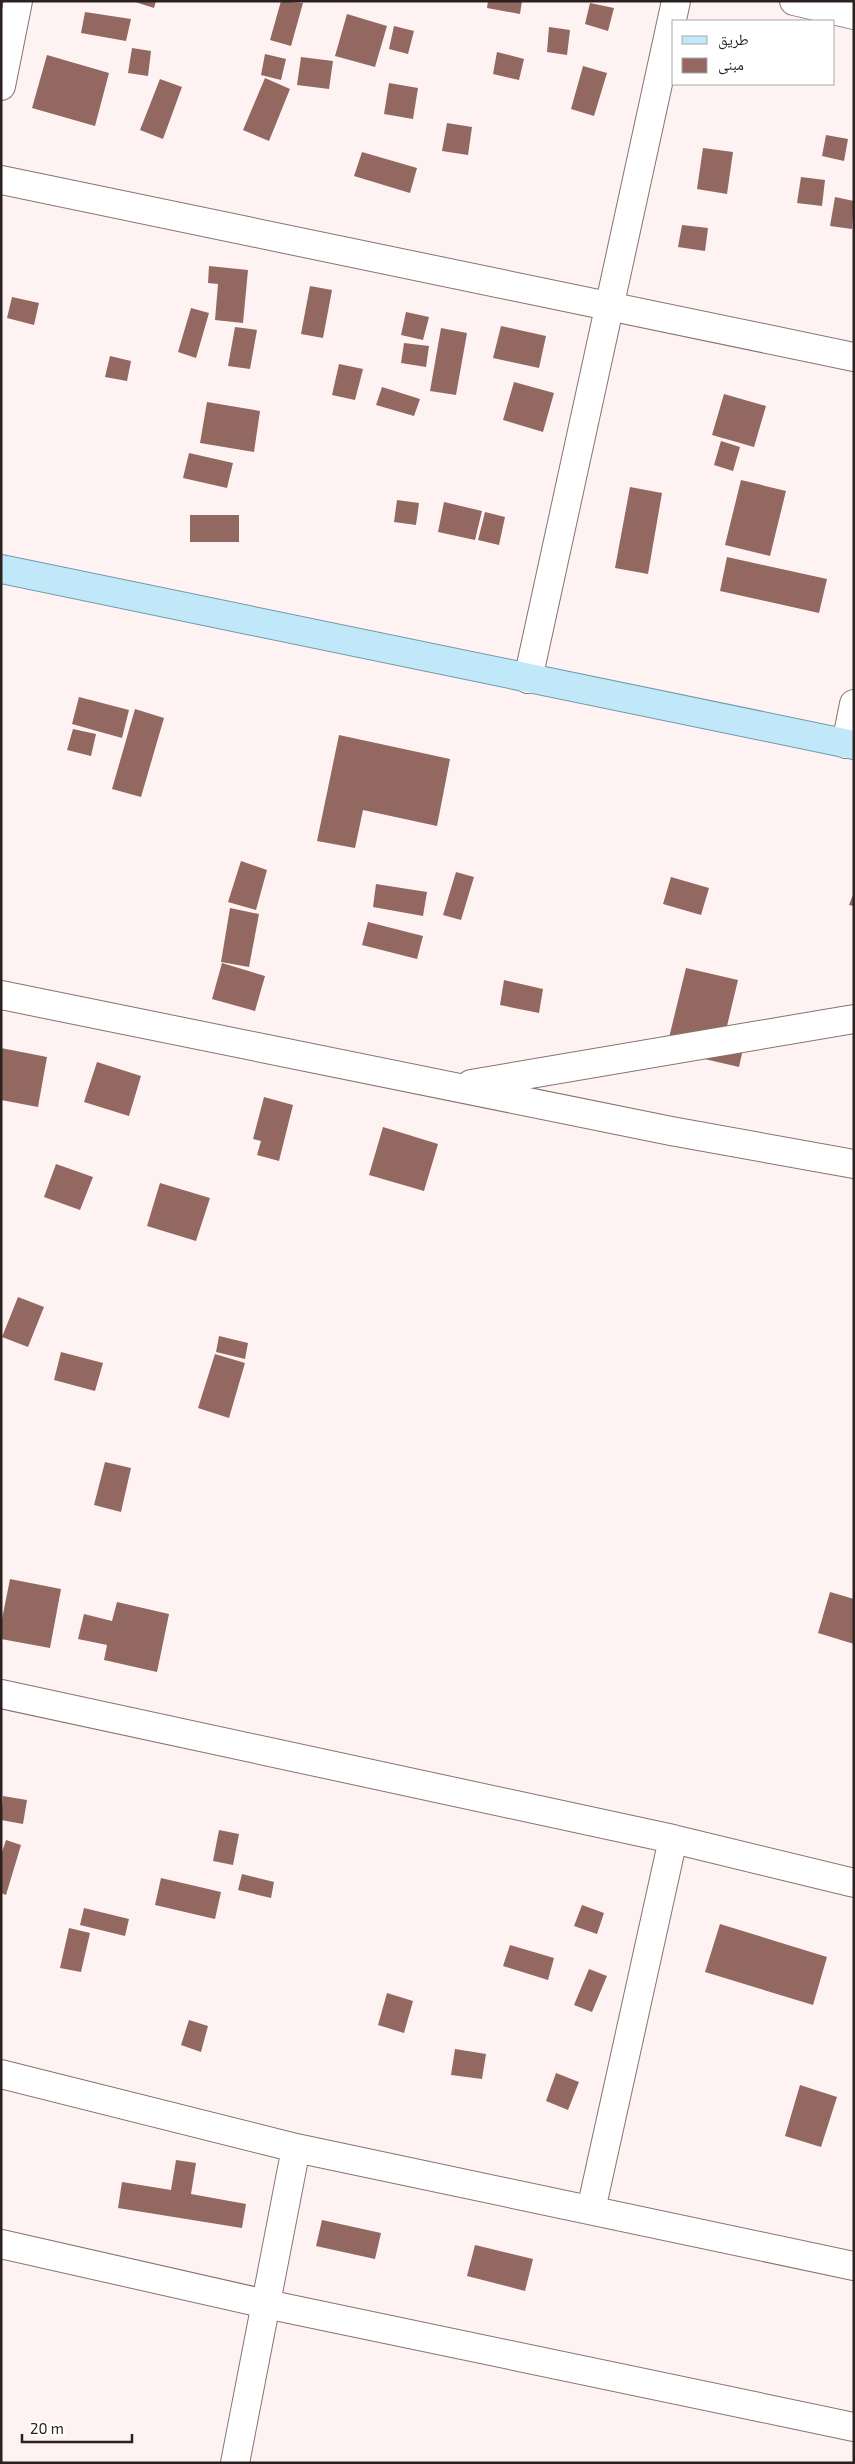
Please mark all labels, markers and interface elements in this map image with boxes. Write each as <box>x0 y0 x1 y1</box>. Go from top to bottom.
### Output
legend <box>672 20 835 85</box>
text: طريق <box>718 30 749 50</box>
text: مبنى <box>718 55 744 75</box>
scale bar <box>22 2412 132 2444</box>
text: 20 m <box>30 2419 64 2437</box>

